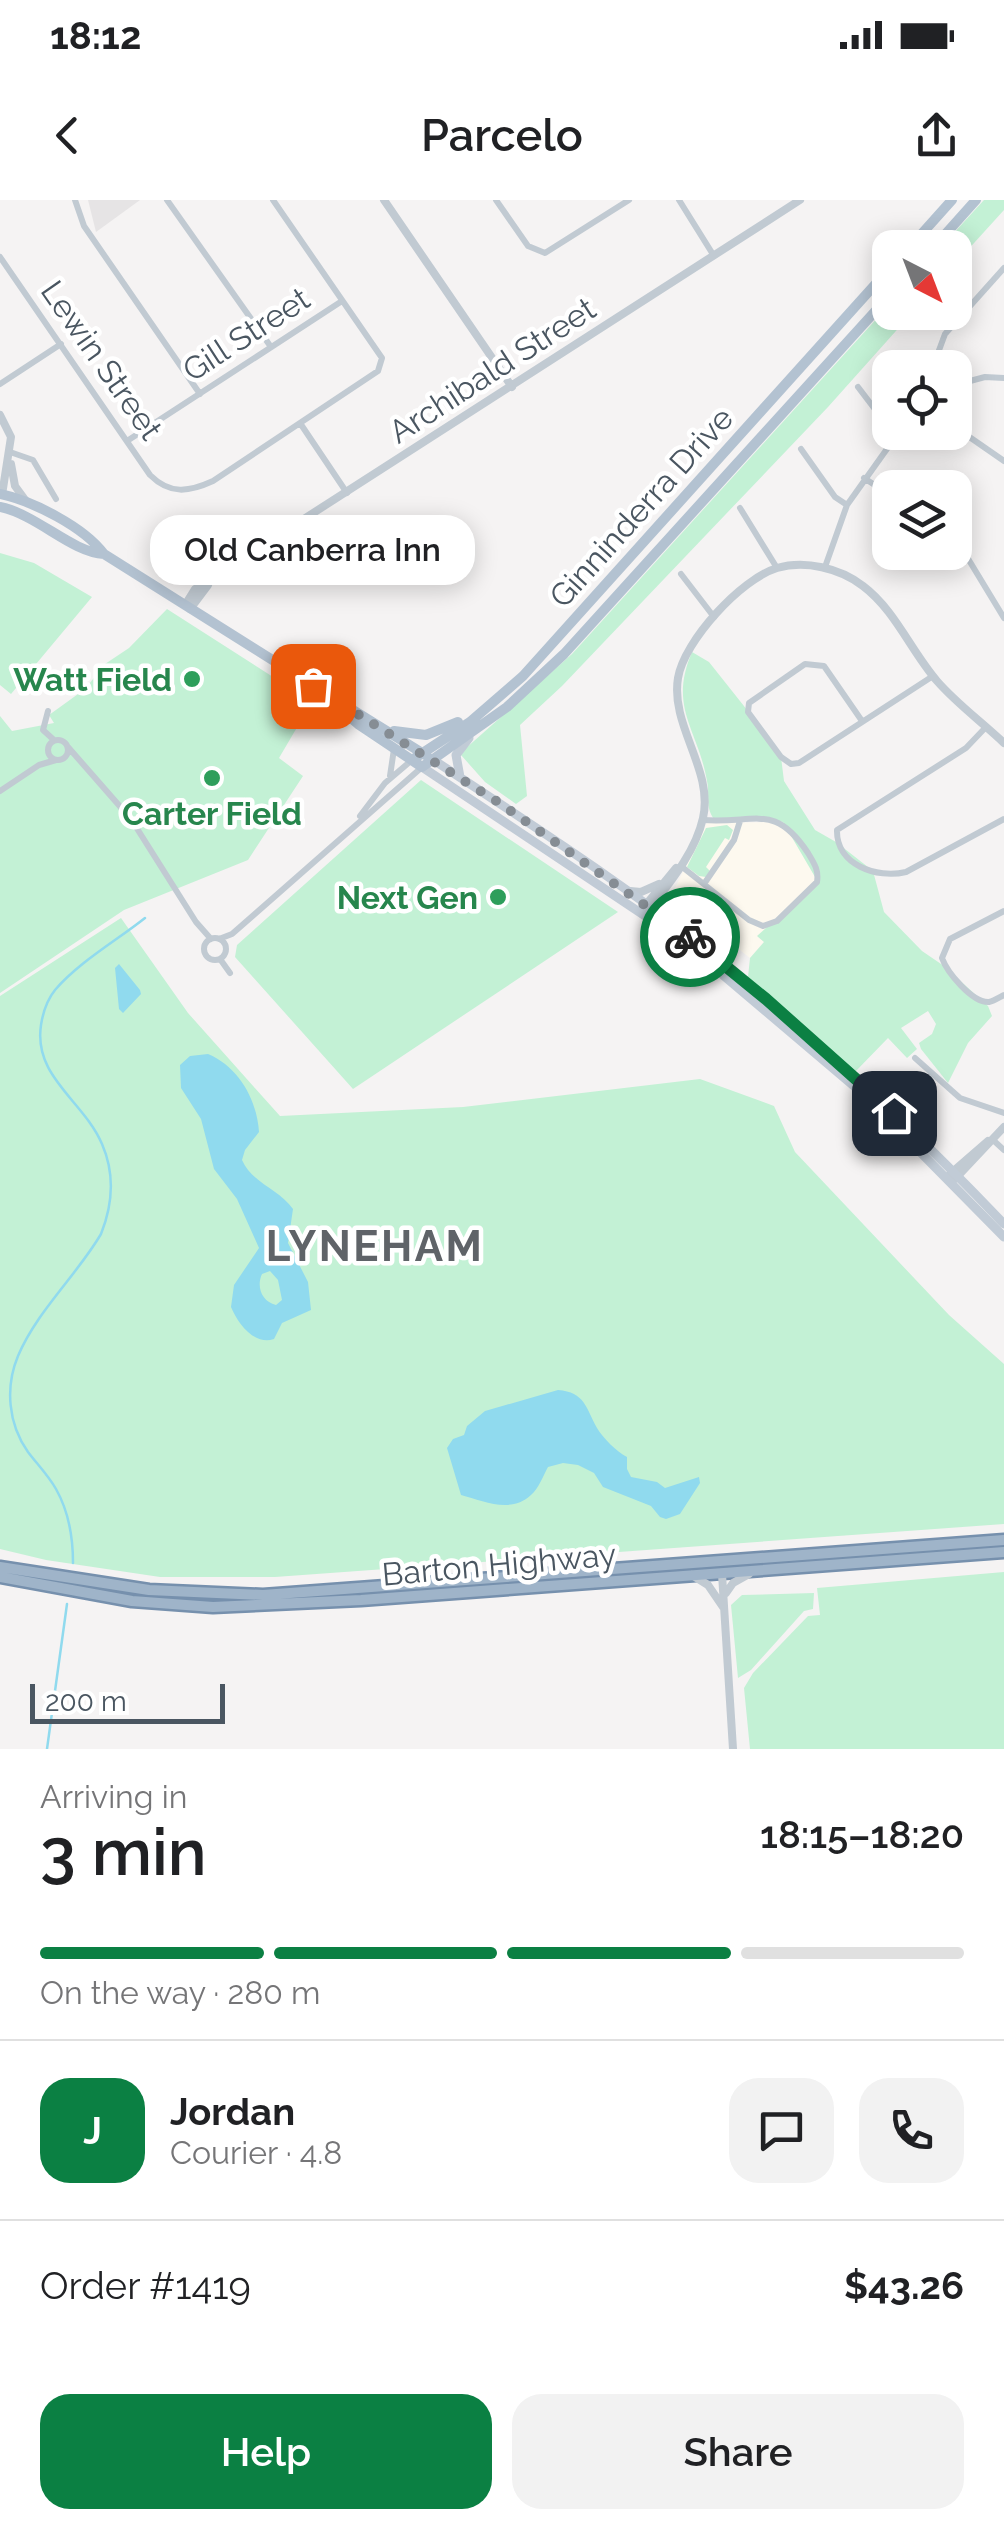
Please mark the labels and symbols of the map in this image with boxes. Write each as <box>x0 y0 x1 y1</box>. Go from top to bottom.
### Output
north arrow <box>872 230 972 330</box>
street label: Lewin Street <box>34 274 170 447</box>
street label: Gill Street <box>176 279 316 389</box>
street label: Archibald Street <box>382 289 602 450</box>
street label: Ginninderra Drive <box>542 400 740 614</box>
callout: Old Canberra Inn <box>150 516 476 586</box>
pin <box>271 644 356 729</box>
place label: Watt Field <box>13 661 172 698</box>
marker: Watt Field <box>181 668 203 690</box>
marker: Carter Field <box>201 767 223 789</box>
place label: Carter Field <box>122 795 302 832</box>
place label: Next Gen <box>337 879 478 916</box>
marker: Next Gen <box>487 886 509 908</box>
courier <box>640 887 740 987</box>
pin <box>852 1071 937 1156</box>
district label: LYNEHAM <box>266 1222 484 1271</box>
street label: Barton Highway <box>380 1535 618 1593</box>
scale bar <box>30 1679 225 1724</box>

